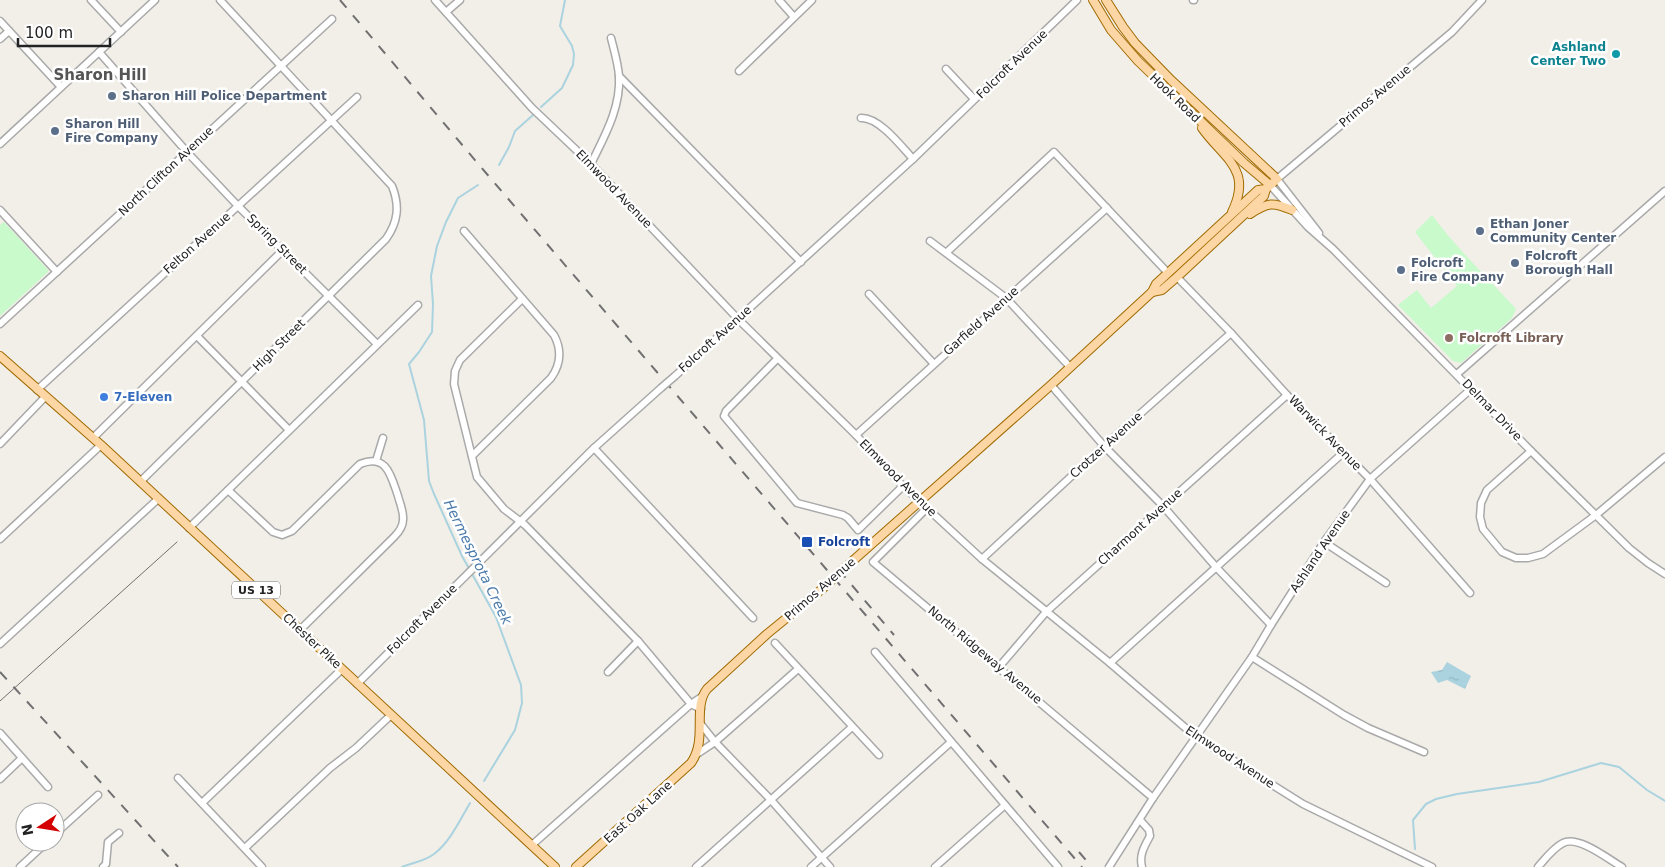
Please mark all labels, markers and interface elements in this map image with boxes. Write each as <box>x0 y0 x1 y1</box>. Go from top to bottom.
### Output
scale bar <box>18 15 110 47</box>
text: 100 m <box>25 24 73 42</box>
street label: Folcroft Avenue <box>974 27 1050 101</box>
place label: Ashland Center Two <box>1530 40 1606 68</box>
marker: Ashland Center Two <box>1610 48 1622 60</box>
street label: Primos Avenue <box>1336 62 1414 130</box>
district label: Sharon Hill <box>53 66 147 84</box>
street label: Hook Road <box>1147 71 1203 125</box>
place label: Sharon Hill Police Department <box>122 89 327 103</box>
marker: Sharon Hill Police Department <box>106 90 118 102</box>
place label: Sharon Hill Fire Company <box>65 117 158 145</box>
street label: North Clifton Avenue <box>116 123 216 219</box>
marker: Sharon Hill Fire Company <box>49 125 61 137</box>
street label: Elmwood Avenue <box>573 147 655 231</box>
street label: Felton Avenue <box>161 209 233 277</box>
street label: Spring Street <box>244 211 310 277</box>
place label: Ethan Joner Community Center <box>1490 217 1616 245</box>
marker: Ethan Joner Community Center <box>1474 225 1486 237</box>
place label: Folcroft Borough Hall <box>1525 249 1613 277</box>
place label: Folcroft Fire Company <box>1411 256 1504 284</box>
marker: Folcroft Borough Hall <box>1509 257 1521 269</box>
marker: Folcroft Fire Company <box>1395 264 1407 276</box>
street label: Garfield Avenue <box>941 284 1021 358</box>
street label: Folcroft Avenue <box>676 303 754 375</box>
street label: High Street <box>250 316 308 374</box>
place label: Folcroft Library <box>1459 331 1564 345</box>
marker: Folcroft Library <box>1443 332 1455 344</box>
street label: Delmar Drive <box>1459 376 1525 444</box>
place label: 7-Eleven <box>114 390 172 404</box>
marker: 7-Eleven <box>98 391 110 403</box>
street label: Warwick Avenue <box>1286 393 1364 473</box>
street label: Crotzer Avenue <box>1067 409 1145 481</box>
street label: Elmwood Avenue <box>857 437 939 519</box>
street label: Charmont Avenue <box>1095 486 1185 568</box>
water label: Hermesprota Creek <box>441 497 516 628</box>
street label: Ashland Avenue <box>1287 507 1353 595</box>
marker: Folcroft <box>800 535 814 549</box>
place label: Folcroft <box>818 535 871 549</box>
street label: Primos Avenue <box>782 555 858 623</box>
street label: Folcroft Avenue <box>384 581 460 657</box>
road number: US 13 <box>232 582 280 598</box>
street label: North Ridgeway Avenue <box>925 603 1045 707</box>
street label: Chester Pike <box>280 610 344 672</box>
street label: Elmwood Avenue <box>1183 723 1277 791</box>
street label: East Oak Lane <box>601 778 675 846</box>
north arrow <box>15 802 65 852</box>
text: N <box>18 822 36 837</box>

